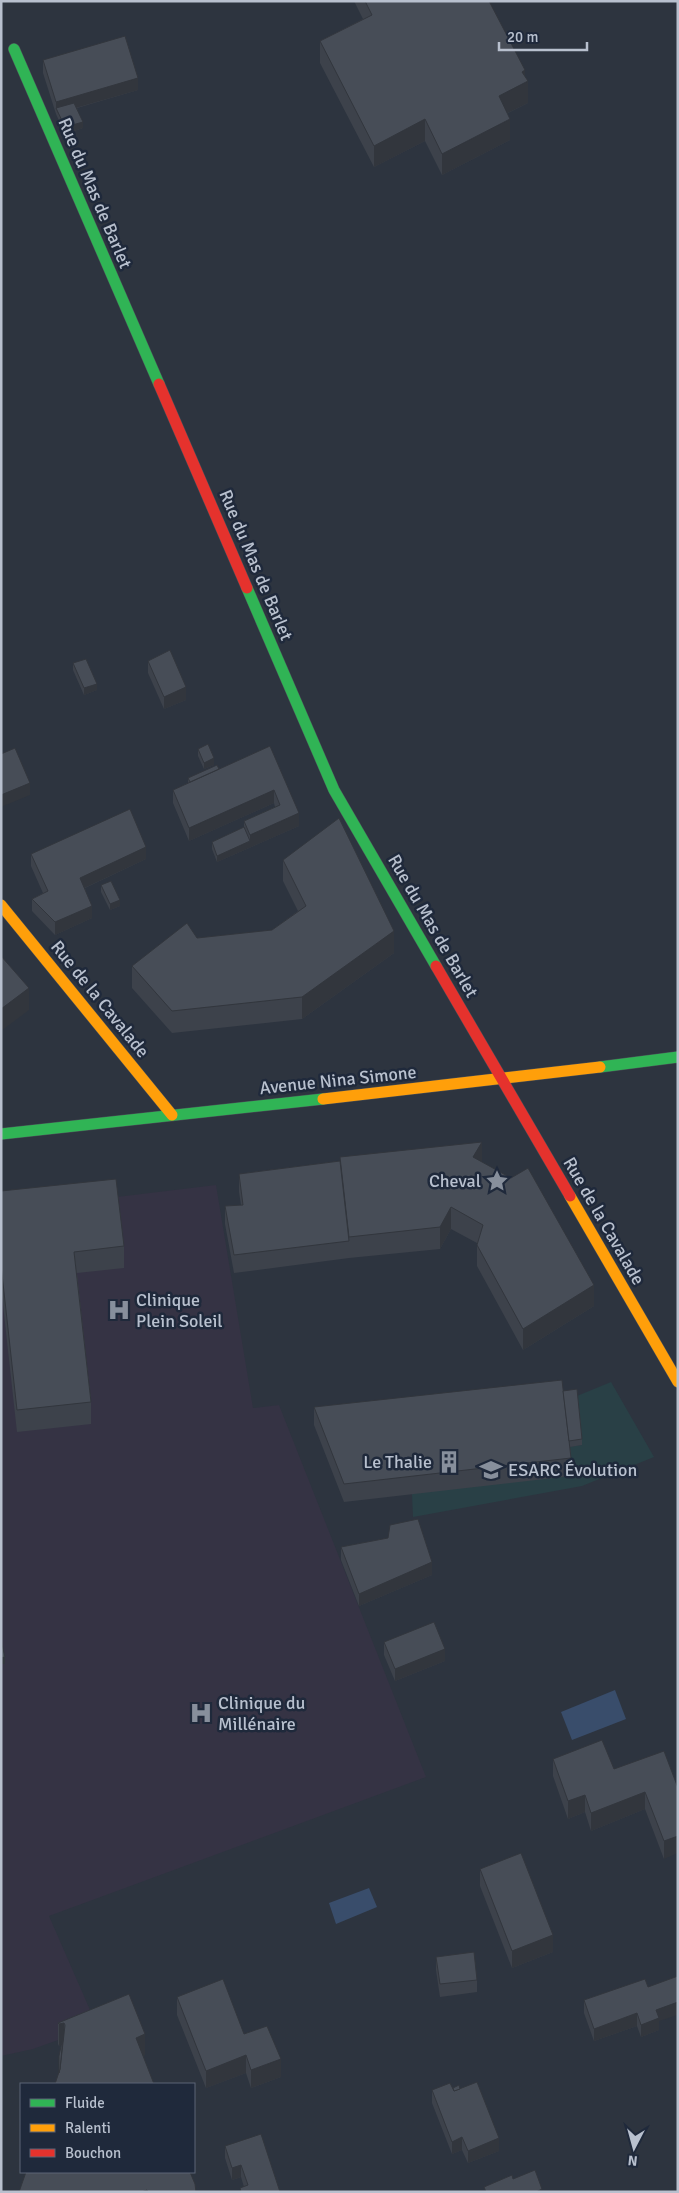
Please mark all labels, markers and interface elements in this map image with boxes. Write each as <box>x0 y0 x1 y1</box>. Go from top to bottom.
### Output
scale bar <box>499 20 586 52</box>
text: 20 m <box>507 28 538 46</box>
street label: Rue du Mas de Barlet <box>53 114 137 272</box>
street label: Rue du Mas de Barlet <box>214 486 298 644</box>
street label: Rue du Mas de Barlet <box>383 851 483 1001</box>
street label: Rue de la Cavalade <box>46 936 154 1062</box>
street label: Avenue Nina Simone <box>258 1061 418 1099</box>
street label: Rue de la Cavalade <box>558 1153 650 1289</box>
place icon: Cheval <box>484 1168 510 1194</box>
place label: Cheval <box>429 1170 481 1192</box>
place label: Clinique Plein Soleil <box>136 1289 223 1332</box>
hospital icon: Clinique Plein Soleil <box>106 1297 132 1323</box>
building icon: Le Thalie <box>436 1449 462 1475</box>
place label: Le Thalie <box>363 1451 432 1473</box>
school or university icon: ESARC Évolution <box>478 1457 504 1483</box>
place label: ESARC Évolution <box>508 1459 637 1481</box>
place label: Clinique du Millénaire <box>218 1692 305 1735</box>
hospital icon: Clinique du Millénaire <box>188 1700 214 1726</box>
legend <box>20 2083 195 2173</box>
text: Fluide <box>65 2094 105 2112</box>
text: Ralenti <box>65 2119 111 2137</box>
north arrow <box>609 2123 659 2173</box>
text: Bouchon <box>65 2144 121 2162</box>
text: N <box>627 2151 638 2169</box>

